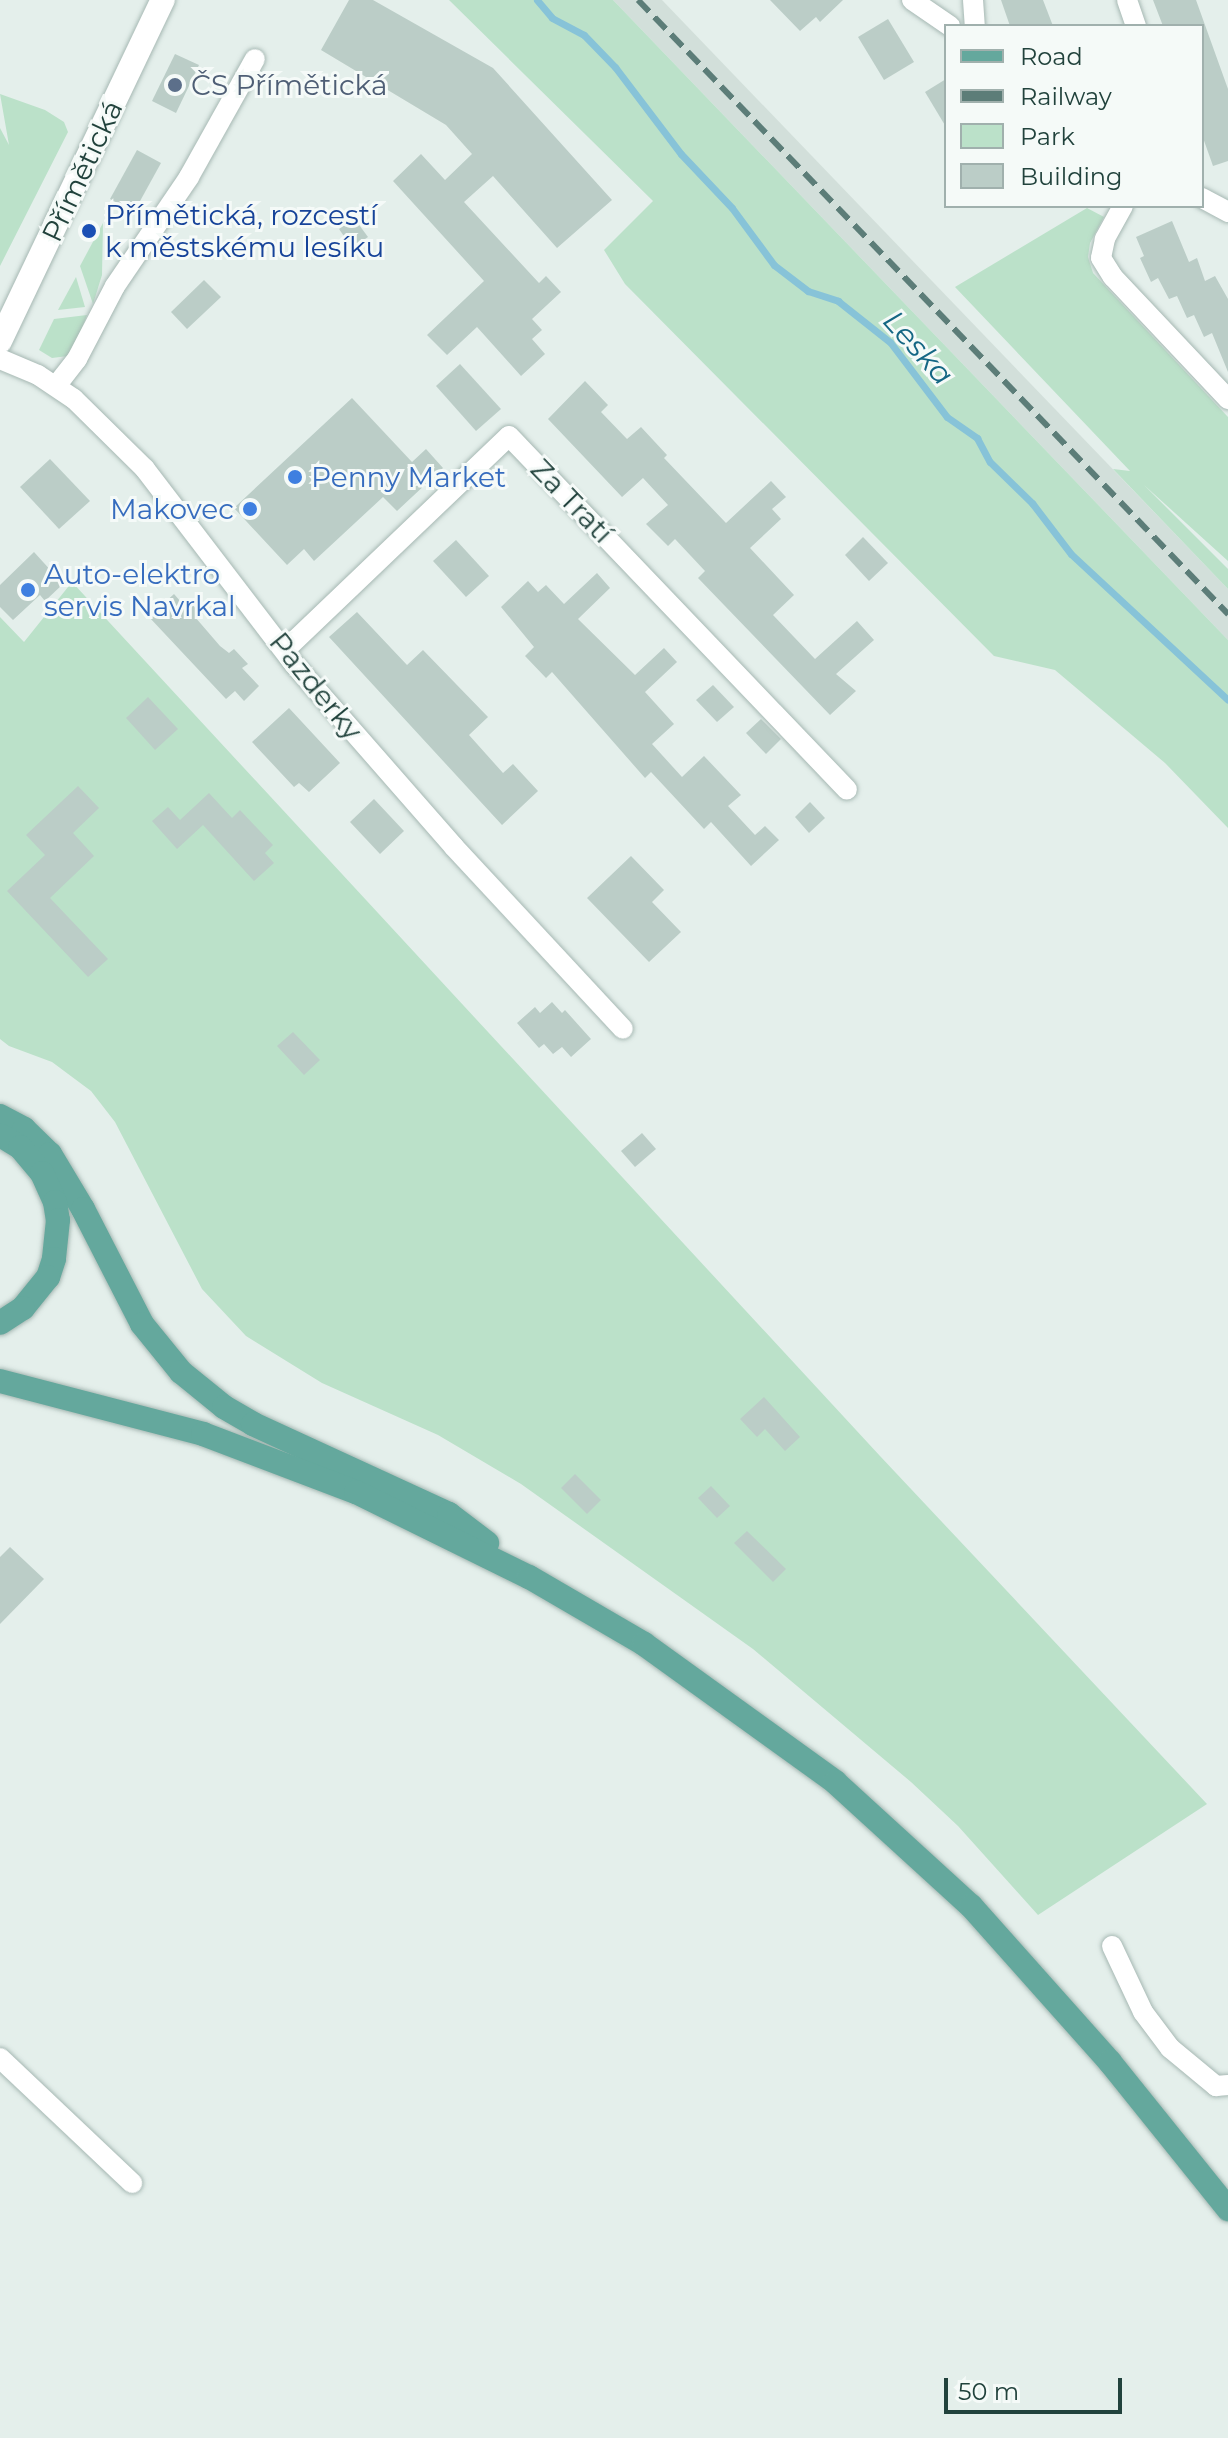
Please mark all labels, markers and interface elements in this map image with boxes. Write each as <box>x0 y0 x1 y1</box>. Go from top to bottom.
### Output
legend <box>944 24 1204 208</box>
text: Road <box>1020 42 1083 71</box>
place label: ČS Přímětická <box>191 68 388 102</box>
marker: ČS Přímětická <box>166 76 184 94</box>
text: Railway <box>1020 82 1112 111</box>
street label: Přímětická <box>35 95 129 247</box>
text: Park <box>1020 122 1075 151</box>
text: Building <box>1020 162 1123 191</box>
place label: Přímětická, rozcestí k městskému lesíku <box>105 198 384 264</box>
marker: Přímětická, rozcestí k městskému lesíku <box>80 222 98 240</box>
water label: Leska <box>875 303 961 393</box>
street label: Za Tratí <box>524 452 620 550</box>
place label: Penny Market <box>311 460 506 494</box>
marker: Penny Market <box>286 468 304 486</box>
place label: Makovec <box>110 492 234 526</box>
marker: Makovec <box>241 500 259 518</box>
place label: Auto-elektro servis Navrkal <box>44 557 236 623</box>
marker: Auto-elektro servis Navrkal <box>19 581 37 599</box>
street label: Pazderky <box>263 626 369 746</box>
scale bar <box>948 2362 1126 2412</box>
text: 50 m <box>958 2377 1019 2406</box>

